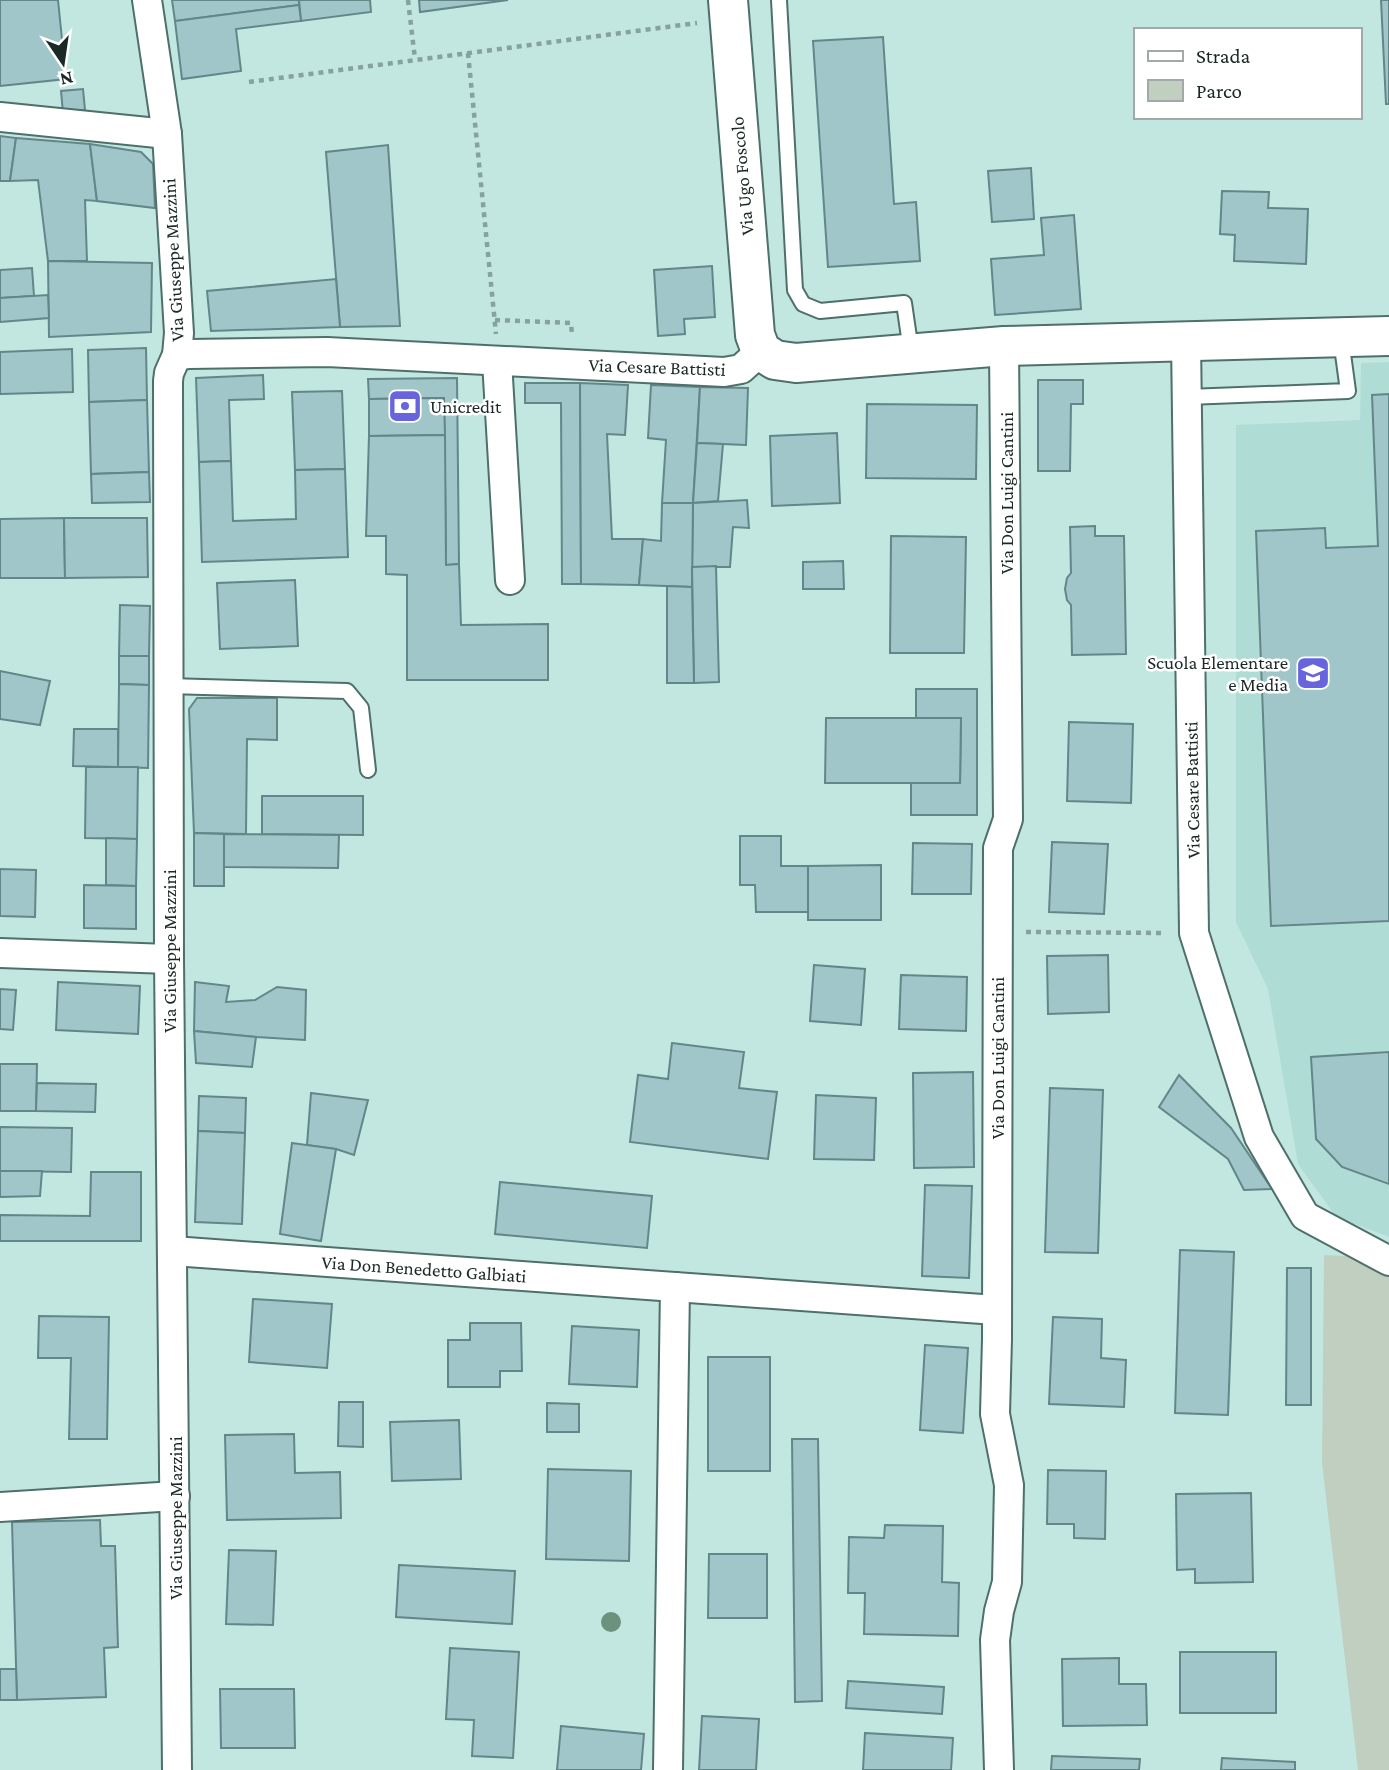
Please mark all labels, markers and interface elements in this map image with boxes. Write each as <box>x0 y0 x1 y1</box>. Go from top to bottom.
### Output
north arrow <box>28 28 98 98</box>
legend <box>1134 28 1361 119</box>
text: Strada <box>1196 44 1251 68</box>
text: N <box>58 67 75 91</box>
text: Parco <box>1196 79 1242 103</box>
street label: Via Ugo Foscolo <box>726 116 758 236</box>
street label: Via Giuseppe Mazzini <box>158 178 188 342</box>
street label: Via Cesare Battisti <box>588 354 726 380</box>
bank icon: Unicredit <box>386 387 424 425</box>
place label: Unicredit <box>430 396 502 417</box>
street label: Via Don Luigi Cantini <box>996 412 1017 574</box>
place label: Scuola Elementare e Media <box>1147 652 1288 695</box>
school or university icon: Scuola Elementare e Media <box>1294 654 1332 692</box>
street label: Via Cesare Battisti <box>1180 721 1204 859</box>
street label: Via Giuseppe Mazzini <box>159 869 180 1033</box>
street label: Via Don Luigi Cantini <box>987 977 1008 1139</box>
street label: Via Don Benedetto Galbiati <box>321 1251 527 1287</box>
street label: Via Giuseppe Mazzini <box>165 1436 186 1600</box>

